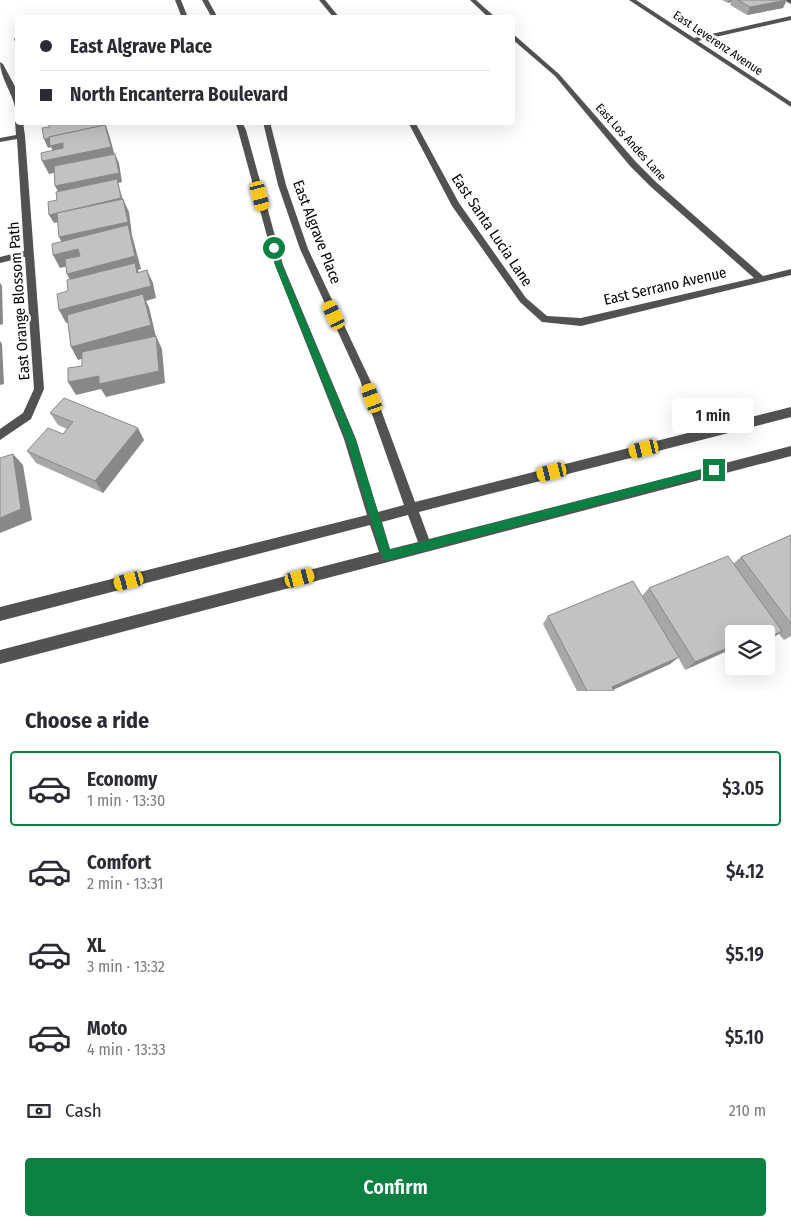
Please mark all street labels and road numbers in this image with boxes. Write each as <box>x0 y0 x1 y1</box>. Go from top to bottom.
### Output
street label: East Leverenz Avenue <box>671 8 766 78</box>
street label: East Los Andes Lane <box>593 101 669 183</box>
street label: East Santa Lucia Lane <box>448 170 536 290</box>
street label: East Algrave Place <box>289 178 345 286</box>
street label: East Orange Blossom Path <box>4 221 34 381</box>
street label: East Serrano Avenue <box>602 263 728 309</box>

